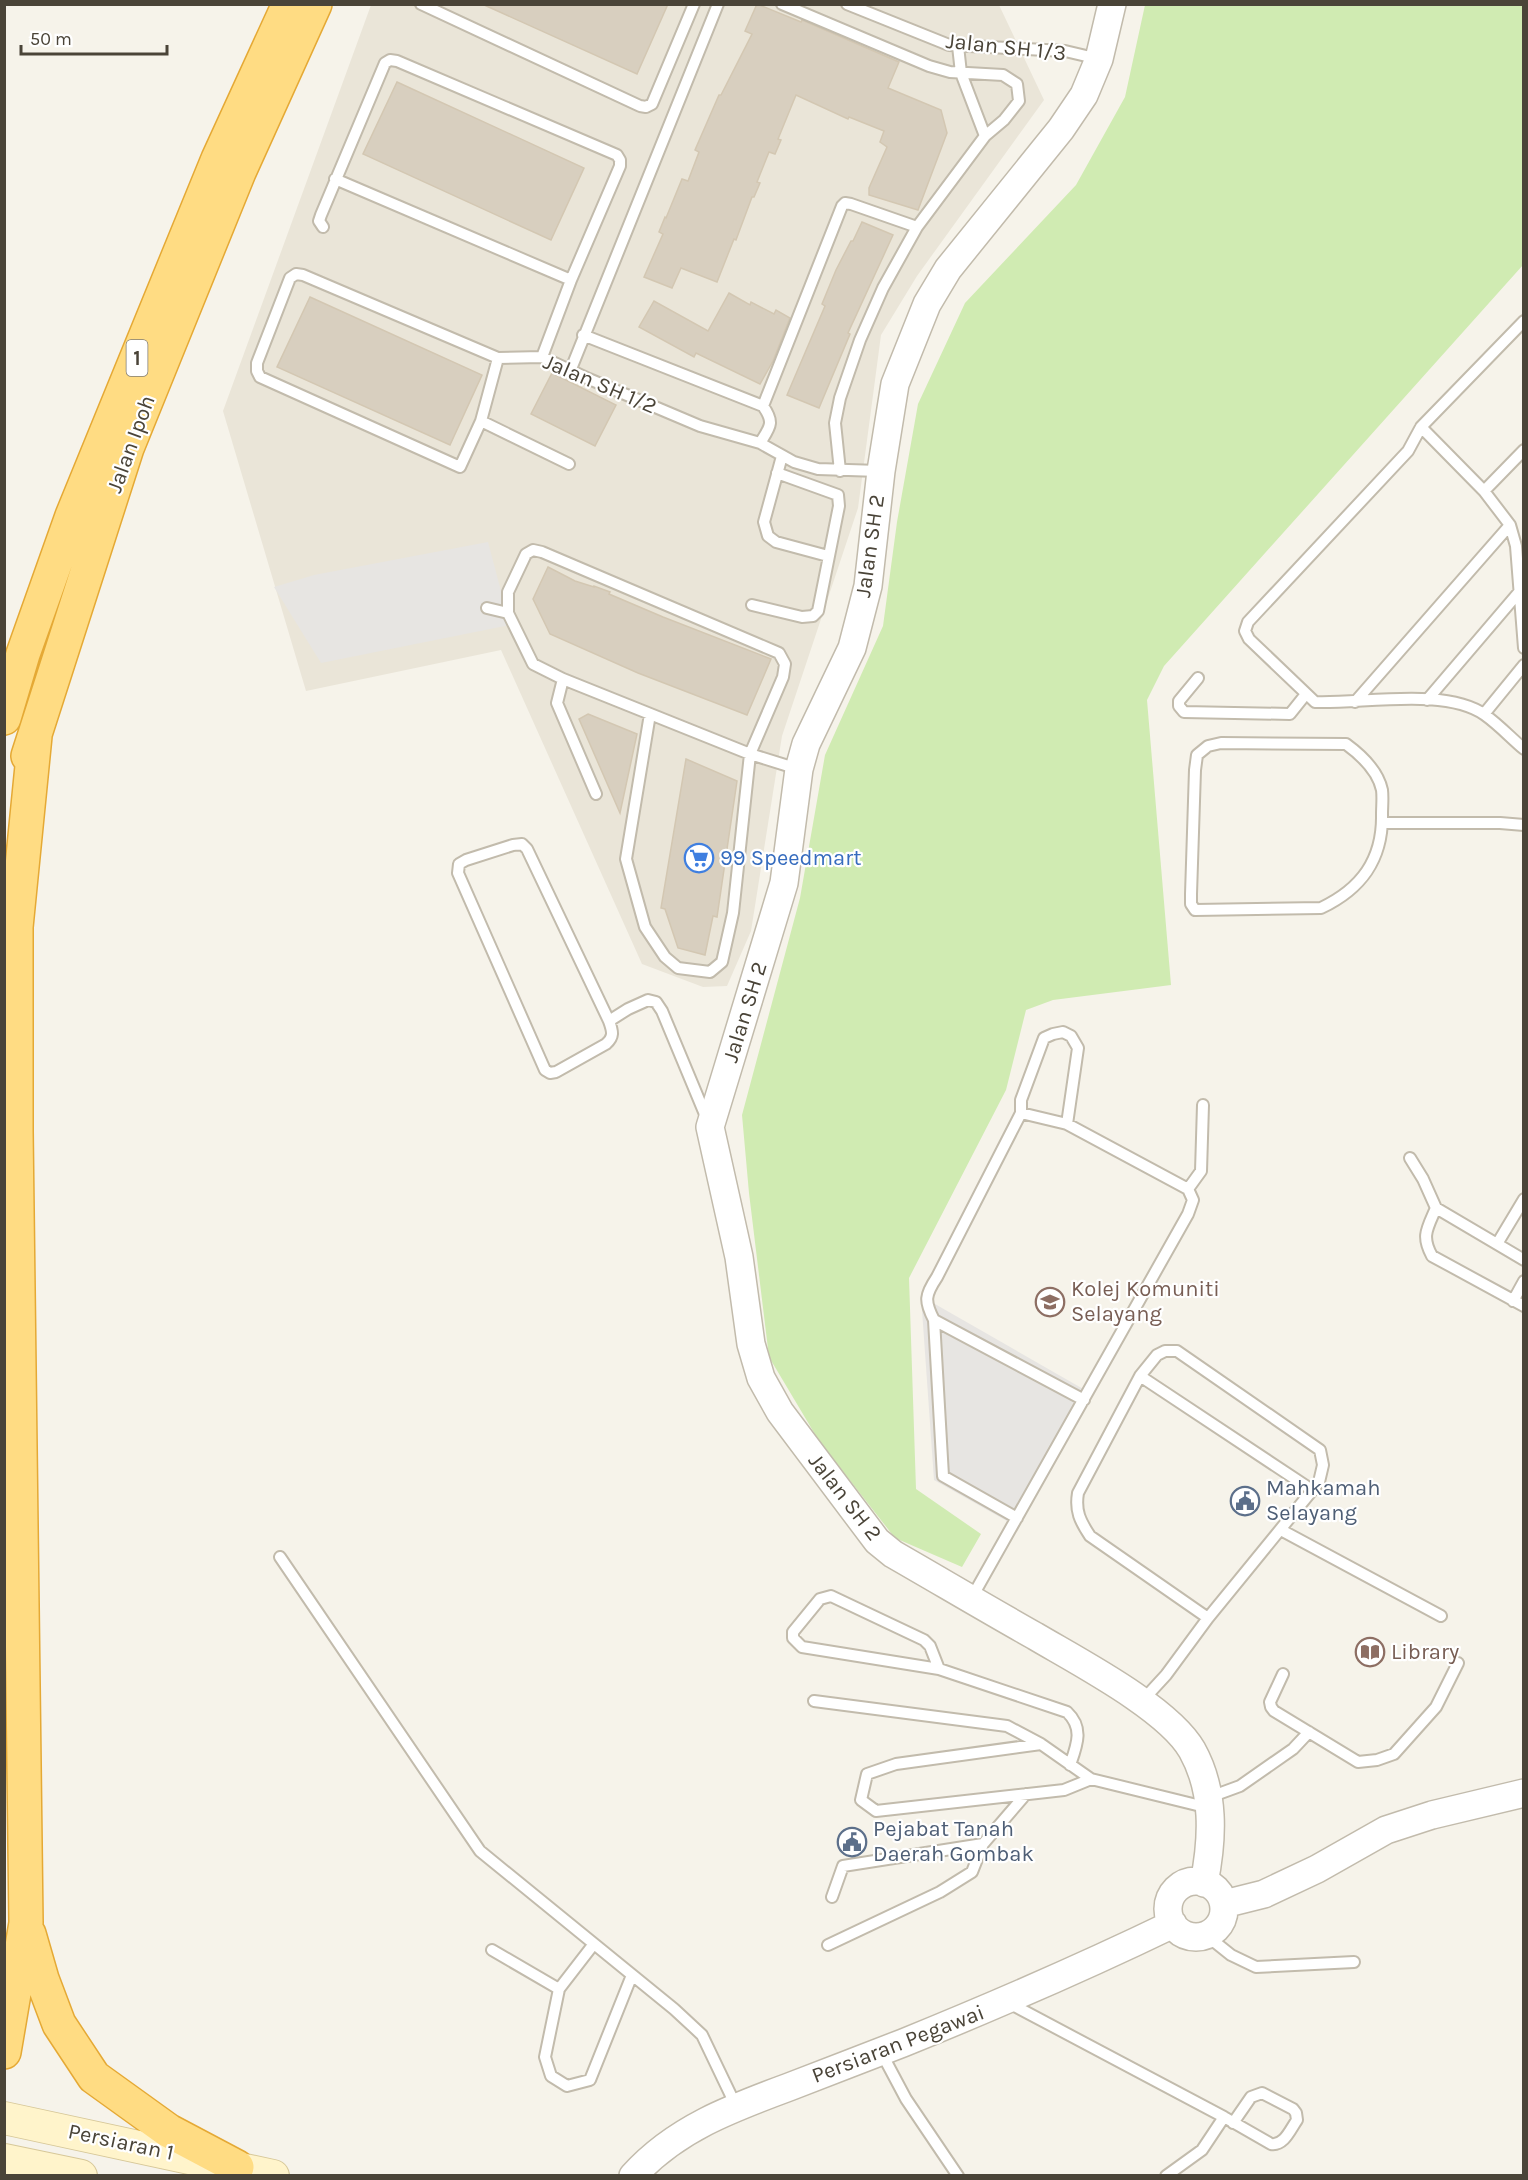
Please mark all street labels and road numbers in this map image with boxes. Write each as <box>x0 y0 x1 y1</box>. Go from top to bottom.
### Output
street label: Jalan SH 1/3 <box>945 28 1067 66</box>
road number: 1 <box>126 340 148 376</box>
street label: Jalan SH 1/2 <box>539 348 661 420</box>
street label: Jalan Ipoh <box>101 392 161 496</box>
street label: Jalan SH 2 <box>850 493 890 599</box>
street label: Jalan SH 2 <box>717 959 773 1065</box>
street label: Jalan SH 2 <box>803 1448 887 1546</box>
street label: Persiaran Pegawai <box>808 1999 988 2089</box>
street label: Persiaran 1 <box>66 2118 176 2166</box>

